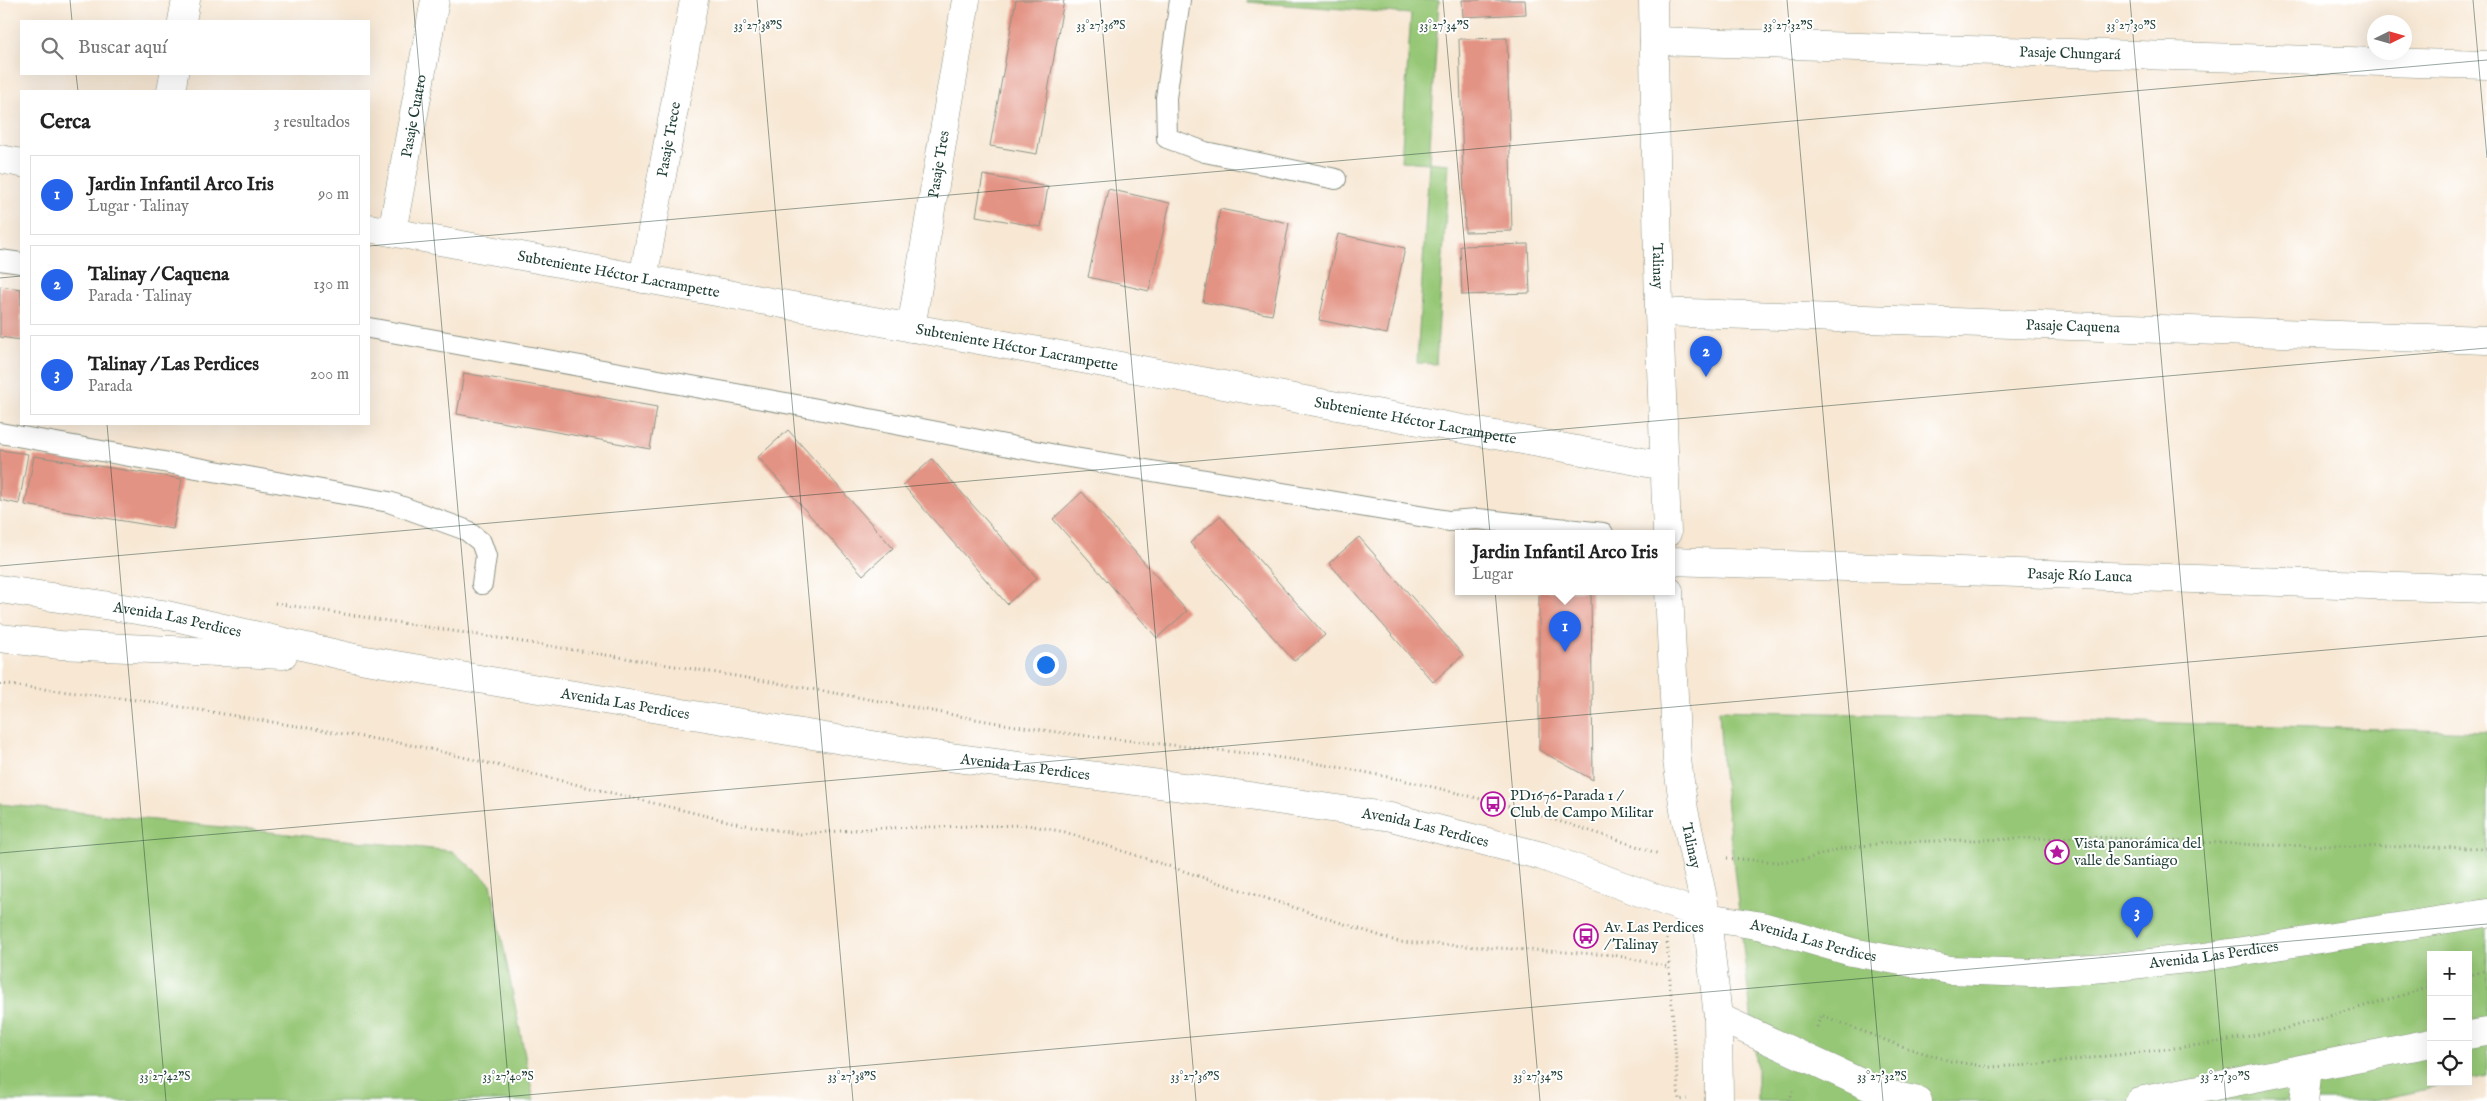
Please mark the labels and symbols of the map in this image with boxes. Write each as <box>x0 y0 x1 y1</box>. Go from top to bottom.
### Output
north arrow <box>2367 15 2412 60</box>
text: 33°27'38"S <box>734 18 782 33</box>
text: 33°27'36"S <box>1077 18 1125 33</box>
text: 33°27'34"S <box>1419 18 1469 33</box>
text: 33°27'32"S <box>1763 18 1813 33</box>
text: 33°27'30"S <box>2106 18 2156 33</box>
street label: Pasaje Chungará <box>2019 42 2121 64</box>
street label: Pasaje Cuatro <box>396 73 431 159</box>
street label: Pasaje Trece <box>652 100 685 178</box>
street label: Pasaje Tres <box>923 129 953 199</box>
street label: Talinay <box>1648 243 1668 290</box>
street label: Subteniente Héctor Lacrampette <box>516 246 722 302</box>
street label: Pasaje Caquena <box>2025 315 2121 337</box>
street label: Subteniente Héctor Lacrampette <box>915 319 1120 375</box>
pin: 2 <box>1690 336 1722 377</box>
street label: Subteniente Héctor Lacrampette <box>1313 392 1518 448</box>
street label: Pasaje Río Lauca <box>2027 564 2133 586</box>
street label: Avenida Las Perdices <box>111 597 243 641</box>
pin: 1 <box>1549 611 1581 652</box>
your location <box>1033 652 1059 678</box>
street label: Avenida Las Perdices <box>559 683 691 724</box>
street label: Avenida Las Perdices <box>959 749 1091 784</box>
place label: PD1676-Parada 1 / Club de Campo Militar <box>1510 786 1654 822</box>
bus stop icon: PD1676-Parada 1 / Club de Campo Militar <box>1480 791 1506 817</box>
street label: Avenida Las Perdices <box>1360 803 1491 851</box>
street label: Talinay <box>1677 821 1706 871</box>
place label: Vista panorámica del valle de Santiago <box>2073 834 2202 870</box>
place icon: Vista panorámica del valle de Santiago <box>2044 839 2070 865</box>
pin: 3 <box>2121 897 2153 938</box>
street label: Avenida Las Perdices <box>1748 915 1878 966</box>
place label: Av. Las Perdices / Talinay <box>1603 918 1704 954</box>
bus stop icon: Av. Las Perdices / Talinay <box>1573 923 1599 949</box>
street label: Avenida Las Perdices <box>2147 936 2280 973</box>
text: 33°27'42"S <box>140 1069 190 1084</box>
text: 33°27'40"S <box>482 1069 534 1084</box>
text: 33°27'38"S <box>828 1069 876 1084</box>
text: 33°27'36"S <box>1171 1069 1219 1084</box>
text: 33°27'34"S <box>1513 1069 1563 1084</box>
text: 33°27'32"S <box>1857 1069 1907 1084</box>
text: 33°27'30"S <box>2200 1069 2250 1084</box>

